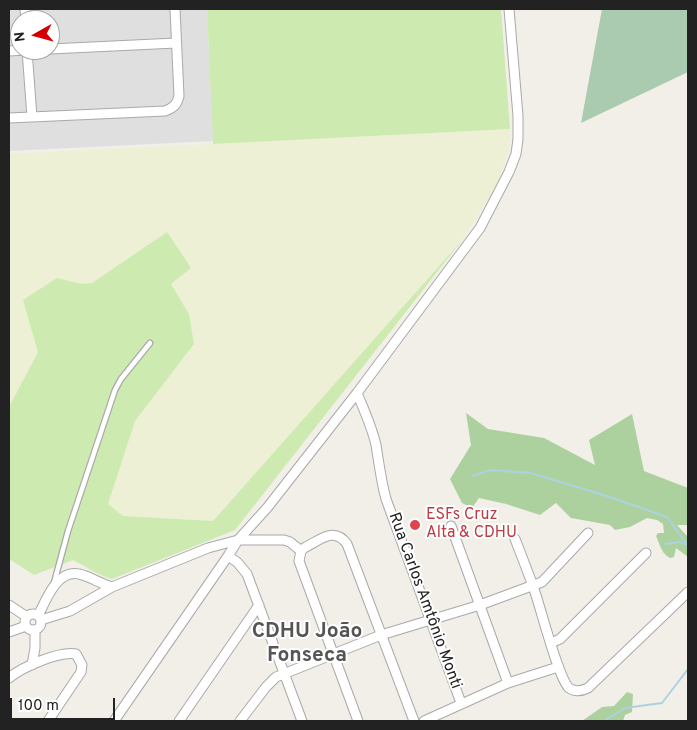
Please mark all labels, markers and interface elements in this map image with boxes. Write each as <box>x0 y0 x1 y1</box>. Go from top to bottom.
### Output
north arrow <box>10 10 60 60</box>
text: N <box>12 31 30 43</box>
place label: ESFs Cruz Alta & CDHU <box>426 506 517 544</box>
street label: Rua Carlos Amtônio Monti <box>383 510 465 692</box>
marker: ESFs Cruz Alta & CDHU <box>408 518 422 532</box>
district label: CDHU João Fonseca <box>252 620 362 670</box>
scale bar <box>12 688 118 720</box>
text: 100 m <box>18 697 59 716</box>

